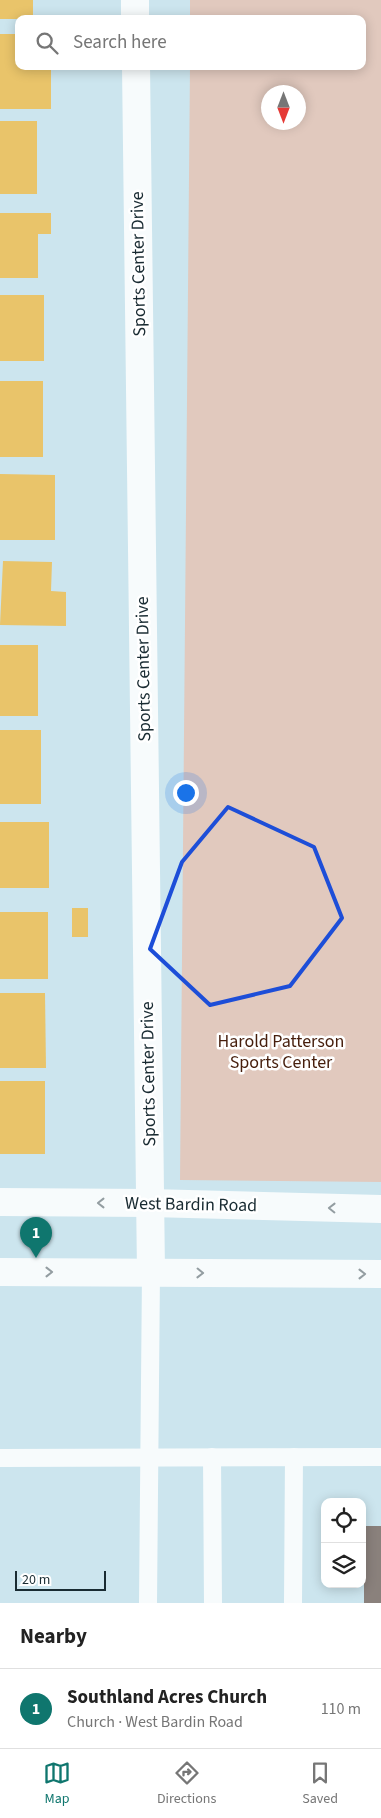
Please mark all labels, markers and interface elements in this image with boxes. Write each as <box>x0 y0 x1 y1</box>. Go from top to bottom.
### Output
search box <box>15 15 366 70</box>
icon: search <box>33 29 61 57</box>
text: Search here <box>73 29 167 56</box>
north arrow <box>261 85 306 130</box>
street label: Sports Center Drive <box>125 191 152 337</box>
street label: Sports Center Drive <box>130 596 157 742</box>
your location <box>173 780 199 806</box>
street label: Sports Center Drive <box>135 1001 162 1147</box>
park label: Harold Patterson Sports Center <box>218 1029 344 1075</box>
street label: West Bardin Road <box>125 1191 257 1218</box>
one-way arrow <box>97 1198 104 1208</box>
one-way arrow <box>328 1202 336 1213</box>
pin: 1 <box>20 1217 52 1258</box>
one-way arrow <box>45 1267 53 1277</box>
one-way arrow <box>196 1268 204 1278</box>
one-way arrow <box>358 1269 366 1279</box>
map controls <box>321 1498 366 1588</box>
button: locate <box>321 1498 366 1543</box>
button: layers <box>321 1543 366 1588</box>
scale bar <box>15 1568 106 1591</box>
text: 20 m <box>22 1570 50 1590</box>
text: Nearby <box>20 1621 87 1651</box>
text: Southland Acres Church <box>67 1684 267 1711</box>
text: 1 <box>32 1698 40 1720</box>
text: 110 m <box>321 1698 361 1720</box>
text: Church · West Bardin Road <box>67 1711 243 1733</box>
tab: Map <box>43 1759 71 1809</box>
tab: Directions <box>157 1759 216 1809</box>
tab: Saved <box>302 1759 338 1809</box>

